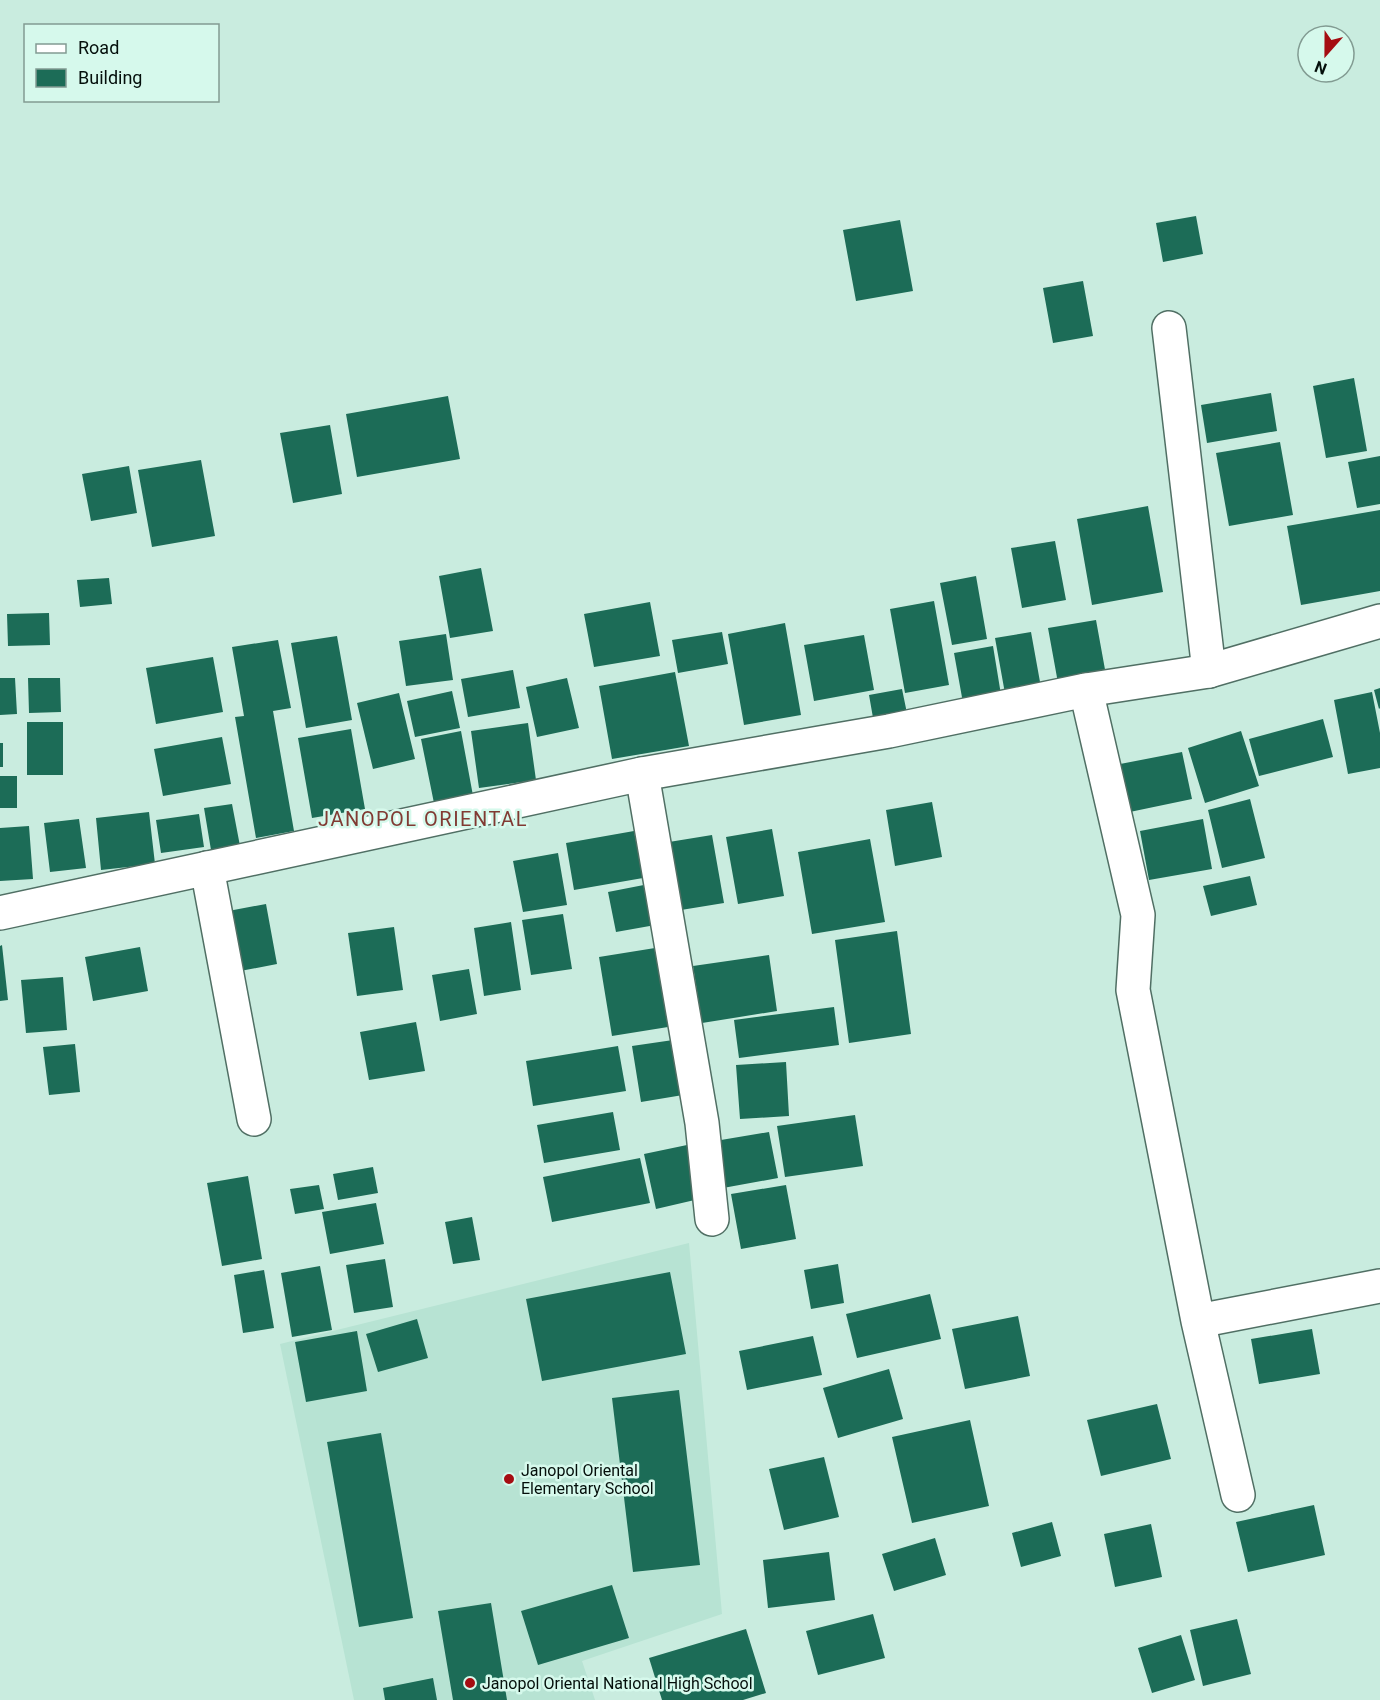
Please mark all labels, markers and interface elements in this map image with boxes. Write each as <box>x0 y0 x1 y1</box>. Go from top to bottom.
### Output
legend <box>24 24 219 102</box>
north arrow <box>1296 24 1356 84</box>
text: Road <box>78 37 119 58</box>
text: N <box>1312 57 1329 78</box>
text: Building <box>78 67 142 88</box>
district label: JANOPOL ORIENTAL <box>318 807 528 831</box>
place label: Janopol Oriental Elementary School <box>521 1461 654 1498</box>
marker: Janopol Oriental Elementary School <box>502 1472 516 1486</box>
place label: Janopol Oriental National High School <box>482 1674 753 1693</box>
marker: Janopol Oriental National High School <box>463 1676 477 1690</box>

